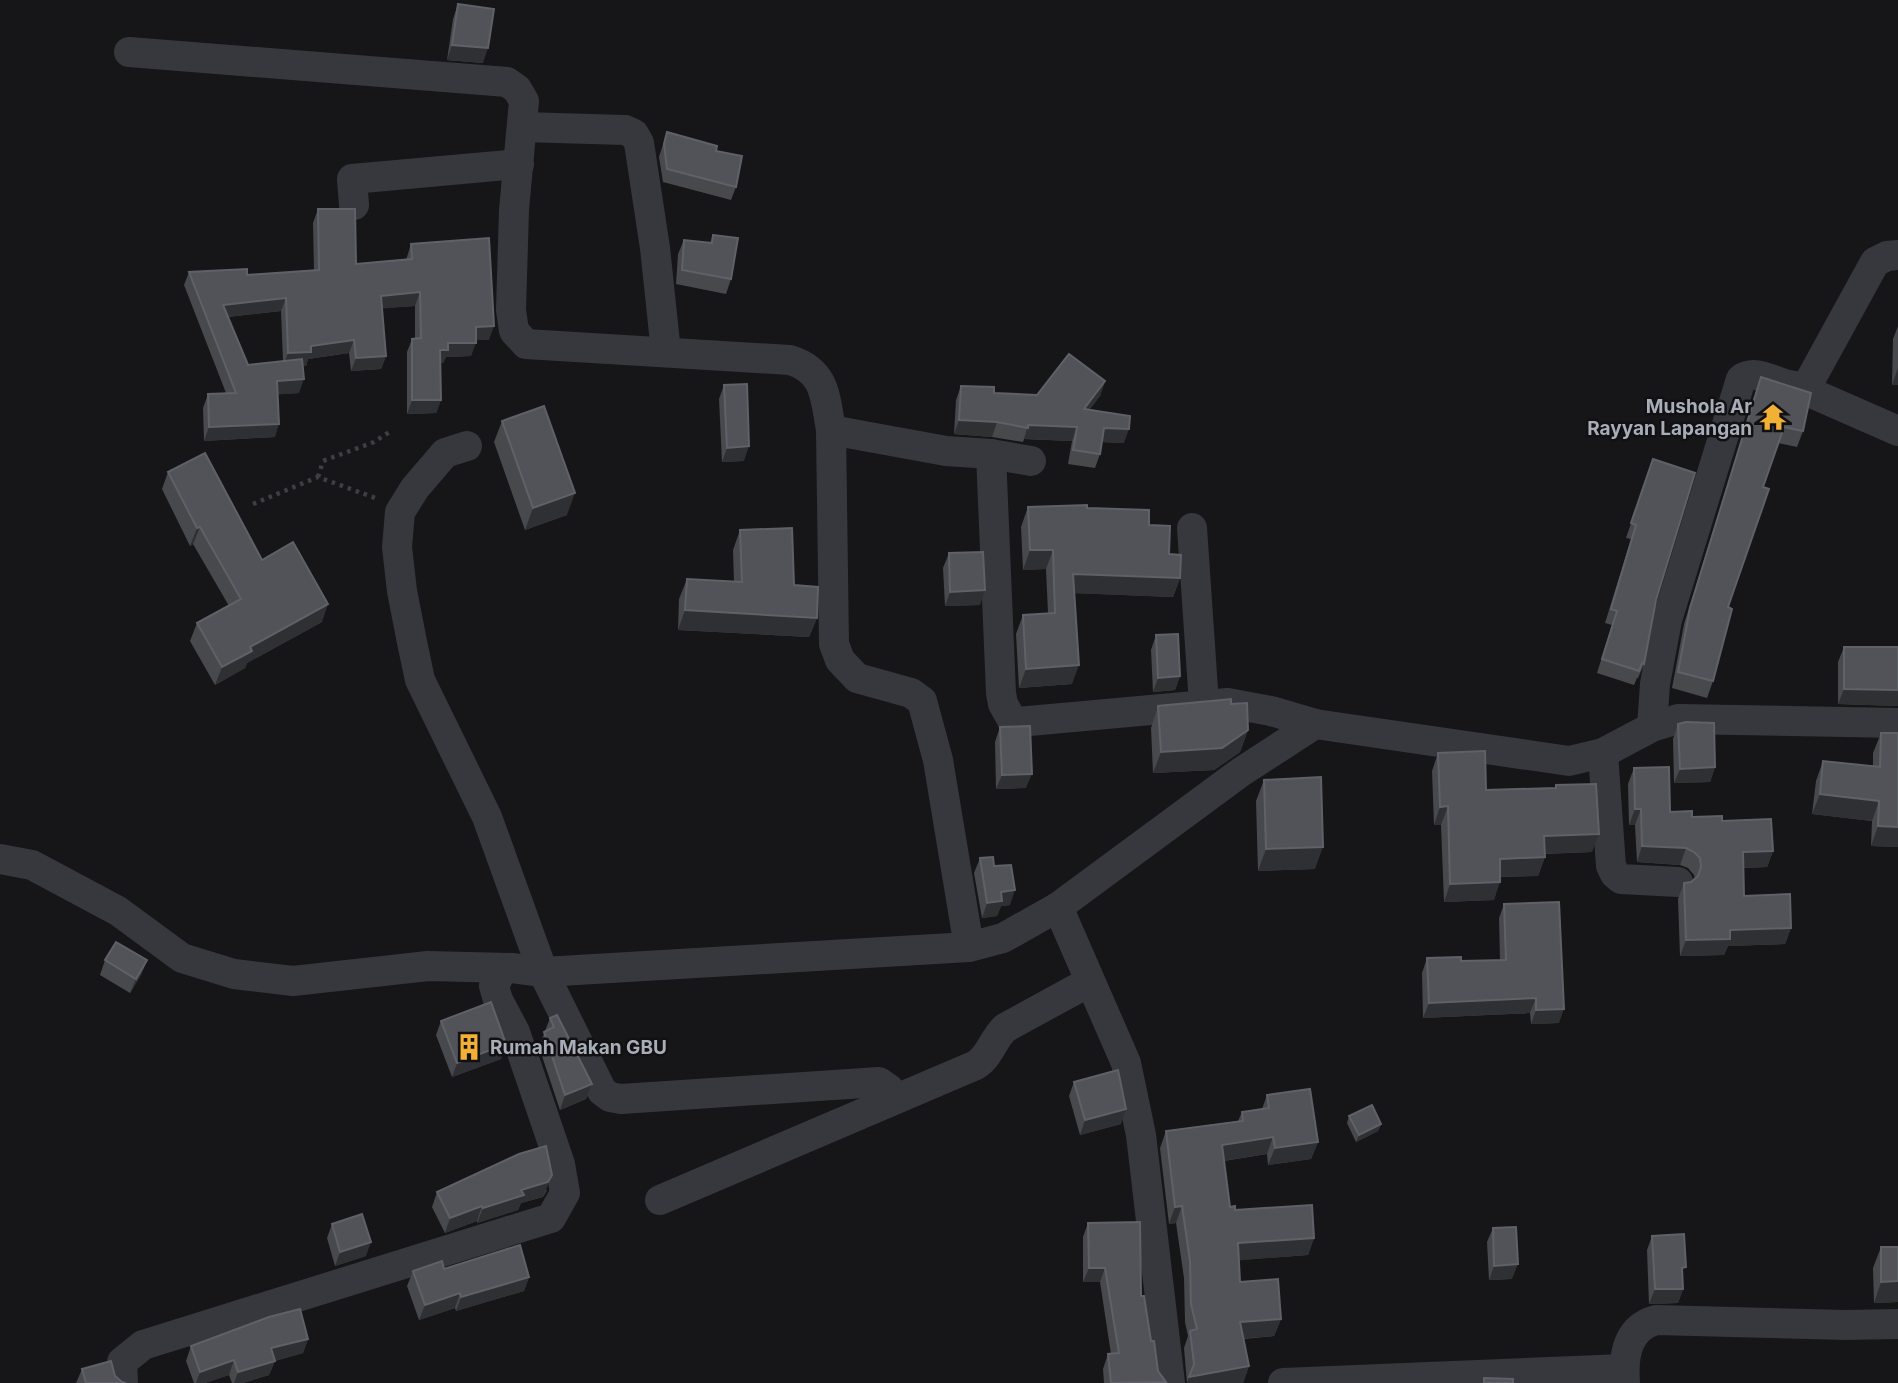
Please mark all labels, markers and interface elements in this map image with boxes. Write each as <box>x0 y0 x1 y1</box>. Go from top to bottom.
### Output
place label: Mushola Ar Rayyan Lapangan <box>1587 395 1752 440</box>
temple icon: Mushola Ar Rayyan Lapangan <box>1758 402 1788 432</box>
building icon: Rumah Makan GBU <box>454 1032 484 1062</box>
place label: Rumah Makan GBU <box>490 1036 667 1059</box>

